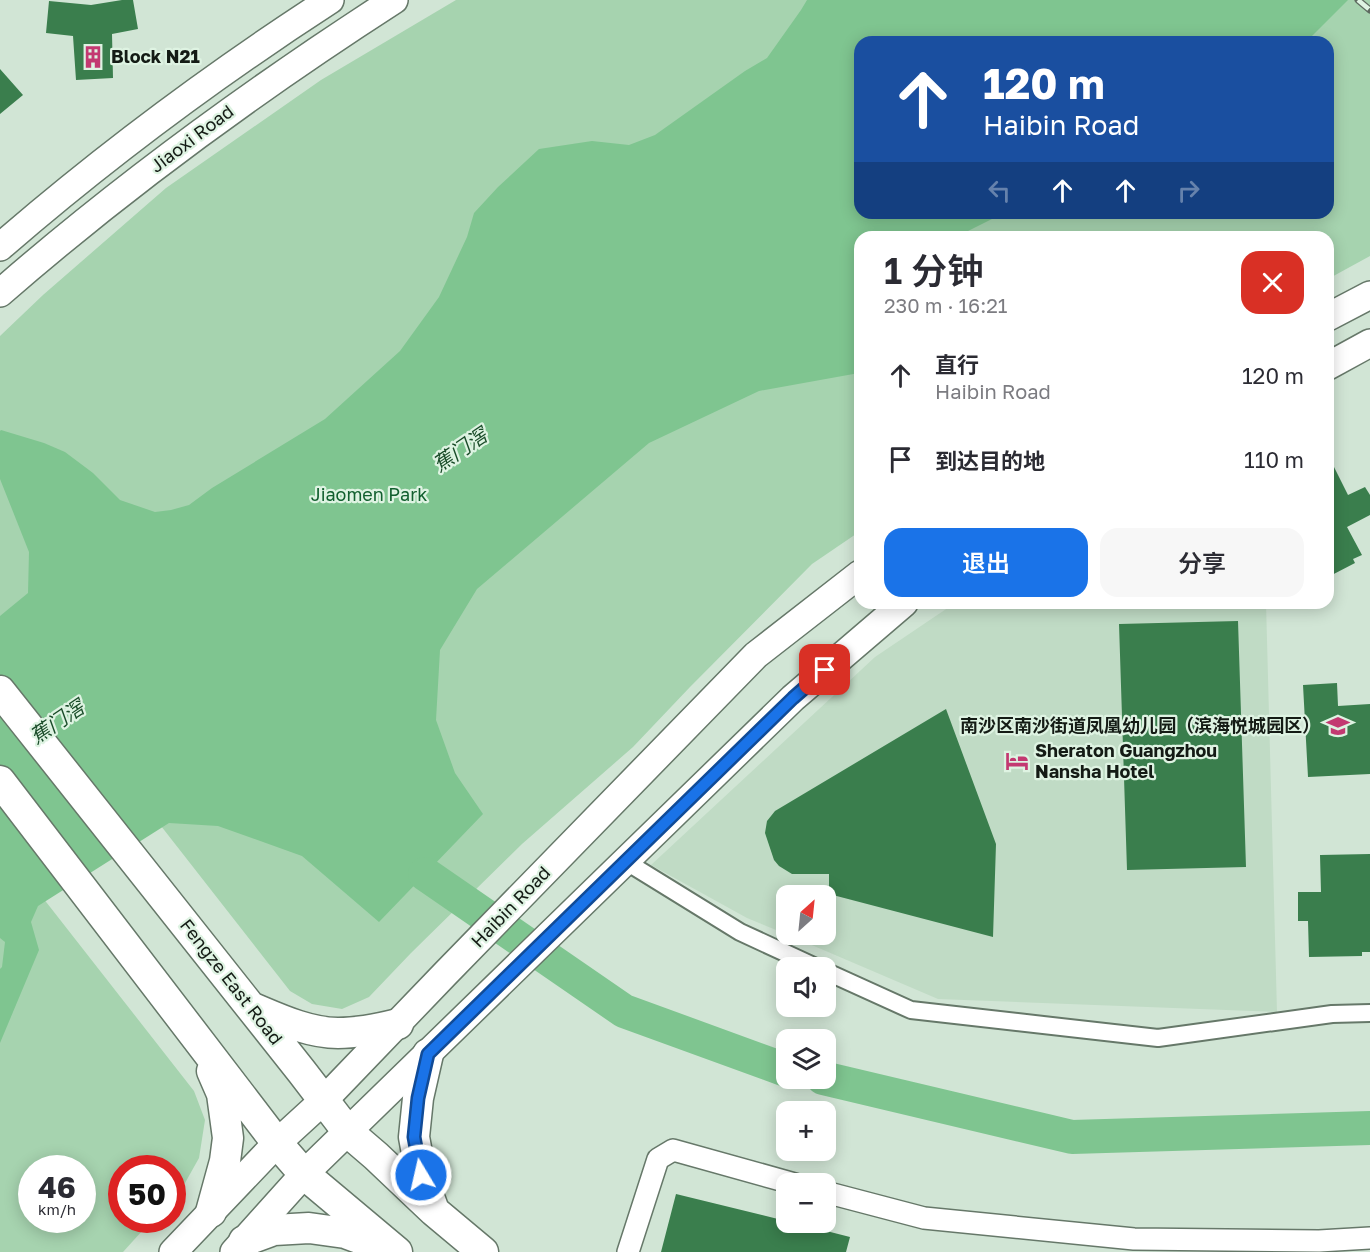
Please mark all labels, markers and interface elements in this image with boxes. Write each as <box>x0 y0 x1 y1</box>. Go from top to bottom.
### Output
building icon: Block N21 <box>80 44 106 70</box>
place label: Block N21 <box>111 45 200 67</box>
text: 120 m <box>983 58 1105 108</box>
icon: ahead <box>884 60 962 138</box>
street label: Jiaoxi Road <box>145 100 237 177</box>
text: Haibin Road <box>983 109 1139 141</box>
icon: left <box>983 174 1016 207</box>
icon: ahead <box>1046 174 1079 207</box>
icon: ahead <box>1109 174 1142 207</box>
icon: right <box>1172 174 1205 207</box>
text: 1 分钟 <box>884 249 983 292</box>
button: close <box>1241 251 1304 314</box>
text: 230 m · 16:21 <box>884 293 1008 317</box>
text: 直行 <box>935 351 979 378</box>
icon: ahead <box>884 359 917 392</box>
text: 120 m <box>1242 362 1304 389</box>
text: Haibin Road <box>935 379 1051 403</box>
water label: 蕉门滘 <box>428 421 494 476</box>
icon: arrive <box>884 443 917 476</box>
text: 110 m <box>1244 446 1304 473</box>
text: 到达目的地 <box>935 447 1045 474</box>
park label: Jiaomen Park <box>311 483 427 505</box>
button: 退出 <box>884 528 1088 597</box>
button: 分享 <box>1100 528 1304 597</box>
pin <box>799 644 850 695</box>
icon: arrive <box>808 653 841 686</box>
water label: 蕉门滘 <box>25 693 91 748</box>
school or university icon: 南沙区南沙街道凤凰幼儿园（滨海悦城园区） <box>1325 713 1351 739</box>
place label: 南沙区南沙街道凤凰幼儿园（滨海悦城园区） <box>960 714 1320 736</box>
place label: Sheraton Guangzhou Nansha Hotel <box>1035 739 1217 782</box>
hotel icon: Sheraton Guangzhou Nansha Hotel <box>1004 748 1030 774</box>
street label: Haibin Road <box>466 861 554 951</box>
north arrow <box>776 885 836 945</box>
map controls <box>776 885 836 1233</box>
street label: Fengze East Road <box>176 914 288 1049</box>
button: sound <box>776 957 836 1017</box>
button: layers <box>776 1029 836 1089</box>
button: + <box>776 1101 836 1161</box>
position arrow <box>389 1143 453 1207</box>
speed limit sign: 50 <box>108 1155 186 1233</box>
text: 46 <box>38 1169 76 1205</box>
button: − <box>776 1173 836 1233</box>
text: km/h <box>38 1200 76 1218</box>

